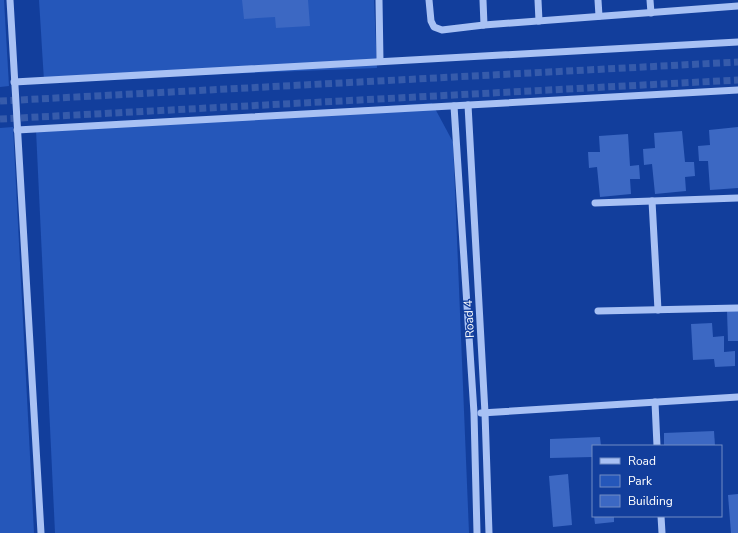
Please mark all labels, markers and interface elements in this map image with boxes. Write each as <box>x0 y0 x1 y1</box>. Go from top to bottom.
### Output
street label: Road 4 <box>460 299 478 339</box>
legend <box>592 445 722 517</box>
text: Road <box>628 453 656 469</box>
text: Park <box>628 473 653 489</box>
text: Building <box>628 493 673 509</box>

